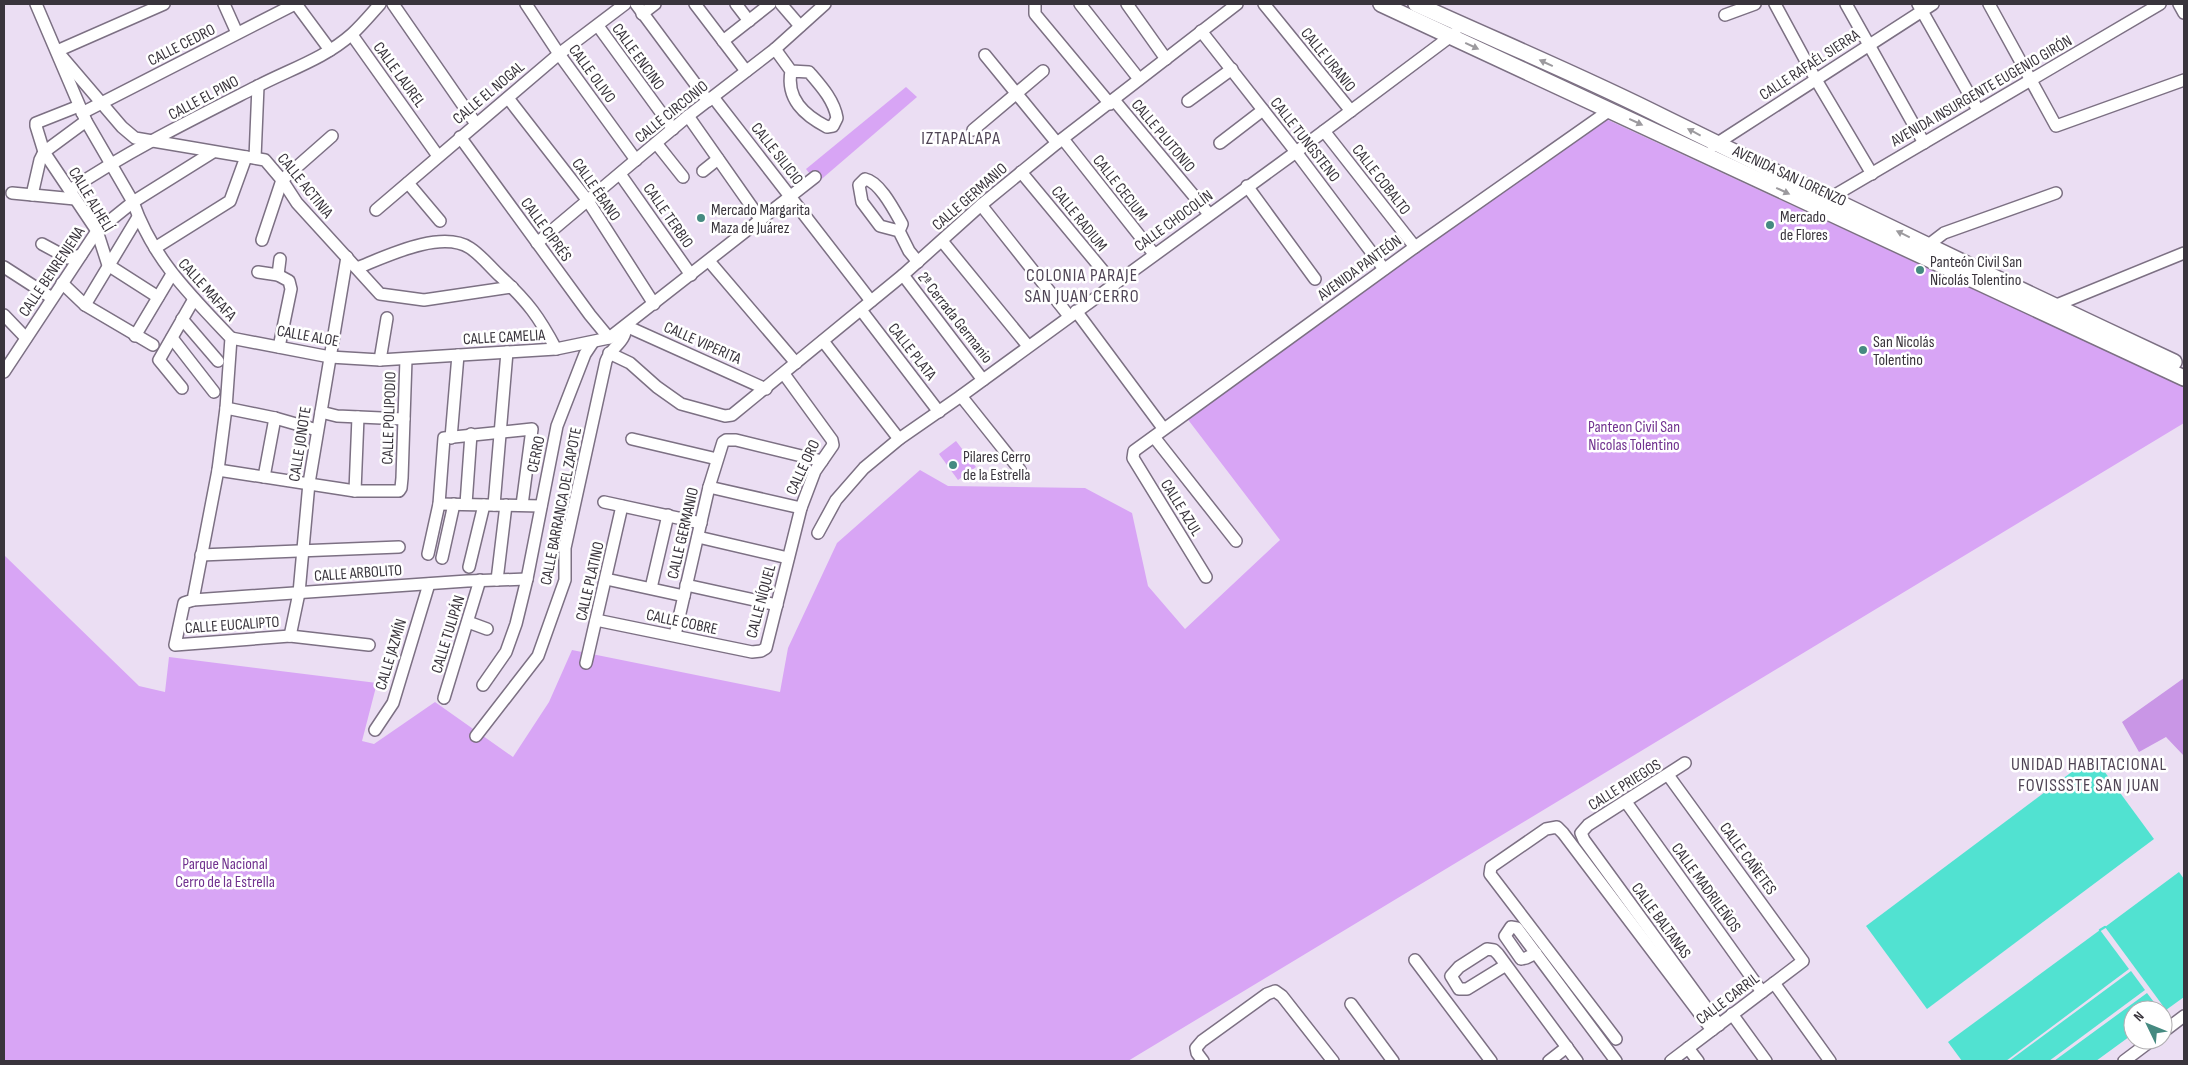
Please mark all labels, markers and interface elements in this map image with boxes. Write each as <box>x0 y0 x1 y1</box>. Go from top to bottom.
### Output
street label: CALLE CEDRO <box>145 20 219 70</box>
street label: CALLE ENCINO <box>607 20 668 94</box>
street label: CALLE URANIO <box>1296 24 1359 96</box>
street label: CALLE RAFAÉL SIERRA <box>1756 26 1864 105</box>
street label: AVENIDA INSURGENTE EUGENIO GIRÓN <box>1887 32 2076 152</box>
street label: CALLE LAUREL <box>369 38 429 111</box>
street label: CALLE OLIVO <box>564 41 619 107</box>
one-way arrow <box>1465 42 1480 51</box>
street label: CALLE EL NOGAL <box>449 58 529 129</box>
one-way arrow <box>1539 59 1554 68</box>
street label: CALLE EL PINO <box>165 72 242 125</box>
street label: CALLE CIRCONIO <box>631 77 712 147</box>
street label: CALLE TUNGSTENO <box>1266 94 1344 186</box>
street label: CALLE PLUTONIO <box>1127 96 1199 176</box>
street label: CALLE SILICIO <box>747 119 807 189</box>
one-way arrow <box>1629 119 1643 127</box>
district label: IZTAPALAPA <box>921 128 1001 149</box>
one-way arrow <box>1687 128 1700 137</box>
street label: CALLE COBALTO <box>1347 141 1414 219</box>
street label: AVENIDA SAN LORENZO <box>1729 141 1849 211</box>
street label: CALLE ACTINIA <box>273 150 337 222</box>
street label: CALLE CECIUM <box>1088 151 1151 225</box>
street label: CALLE ÉBANO <box>567 155 624 225</box>
street label: CALLE GERMANIO <box>929 159 1011 235</box>
street label: CALLE ALHELÍ <box>64 164 117 236</box>
street label: CALLE TERBIO <box>639 180 697 252</box>
street label: CALLE RADIUM <box>1047 183 1111 255</box>
street label: CALLE CHOCOLÍN <box>1131 186 1217 256</box>
one-way arrow <box>1776 188 1790 196</box>
street label: CALLE CIPRÉS <box>516 194 575 266</box>
place label: Mercado Margarita Maza de Juárez <box>711 201 810 238</box>
place label: Mercado de Flores <box>1780 208 1828 245</box>
marker: Mercado Margarita Maza de Juárez <box>695 212 707 224</box>
marker: Mercado de Flores <box>1764 219 1776 231</box>
street label: CALLE BENRENJENA <box>15 223 89 320</box>
one-way arrow <box>1896 230 1910 238</box>
street label: AVENIDA PANTEÓN <box>1313 231 1405 306</box>
place label: Panteón Civil San Nicolás Tolentino <box>1930 253 2022 290</box>
street label: CALLE MAFAFA <box>174 255 240 325</box>
marker: Panteón Civil San Nicolás Tolentino <box>1914 264 1926 276</box>
district label: COLONIA PARAJE SAN JUAN CERRO <box>1024 265 1140 307</box>
street label: 2ª Cerrada Germanio <box>913 269 996 367</box>
street label: CALLE VIPERITA <box>661 318 744 369</box>
street label: CALLE PLATA <box>884 320 940 384</box>
street label: CALLE ALOE <box>275 322 340 351</box>
street label: CALLE CAMELIA <box>462 326 546 349</box>
place label: San Nicolás Tolentino <box>1873 333 1935 370</box>
marker: San Nicolás Tolentino <box>1857 344 1869 356</box>
street label: CALLE POLIPODIO <box>378 371 401 465</box>
street label: CALLE JONOTE <box>285 405 316 483</box>
park label: Panteon Civil San Nicolas Tolentino <box>1588 418 1680 455</box>
street label: CALLE BARRANCA DEL ZAPOTE <box>537 426 586 587</box>
street label: CERRO <box>523 434 550 474</box>
street label: CALLE ORO <box>782 437 824 498</box>
place label: Pilares Cerro de la Estrella <box>963 448 1031 485</box>
marker: Pilares Cerro de la Estrella <box>947 459 959 471</box>
street label: CALLE AZUL <box>1156 476 1206 540</box>
street label: CALLE GERMANIO <box>664 486 703 581</box>
street label: CALLE PLATINO <box>572 540 609 623</box>
street label: CALLE ARBOLITO <box>313 561 403 586</box>
street label: CALLE NÍQUEL <box>743 562 780 640</box>
street label: CALLE TULIPÁN <box>428 593 469 676</box>
street label: CALLE COBRE <box>644 606 719 639</box>
street label: CALLE EUCALIPTO <box>184 613 280 638</box>
street label: CALLE JAZMÍN <box>372 617 411 692</box>
district label: UNIDAD HABITACIONAL FOVISSSTE SAN JUAN <box>2011 754 2167 796</box>
street label: CALLE PRIEGOS <box>1585 755 1665 815</box>
street label: CALLE CAÑETES <box>1715 819 1781 899</box>
street label: CALLE MADRILEÑOS <box>1667 840 1745 936</box>
park label: Parque Nacional Cerro de la Estrella <box>175 855 275 892</box>
street label: CALLE BALTANAS <box>1627 879 1695 963</box>
street label: CALLE CARRIL <box>1693 969 1763 1029</box>
north arrow <box>2123 1000 2173 1050</box>
text: N <box>2130 1008 2148 1025</box>

